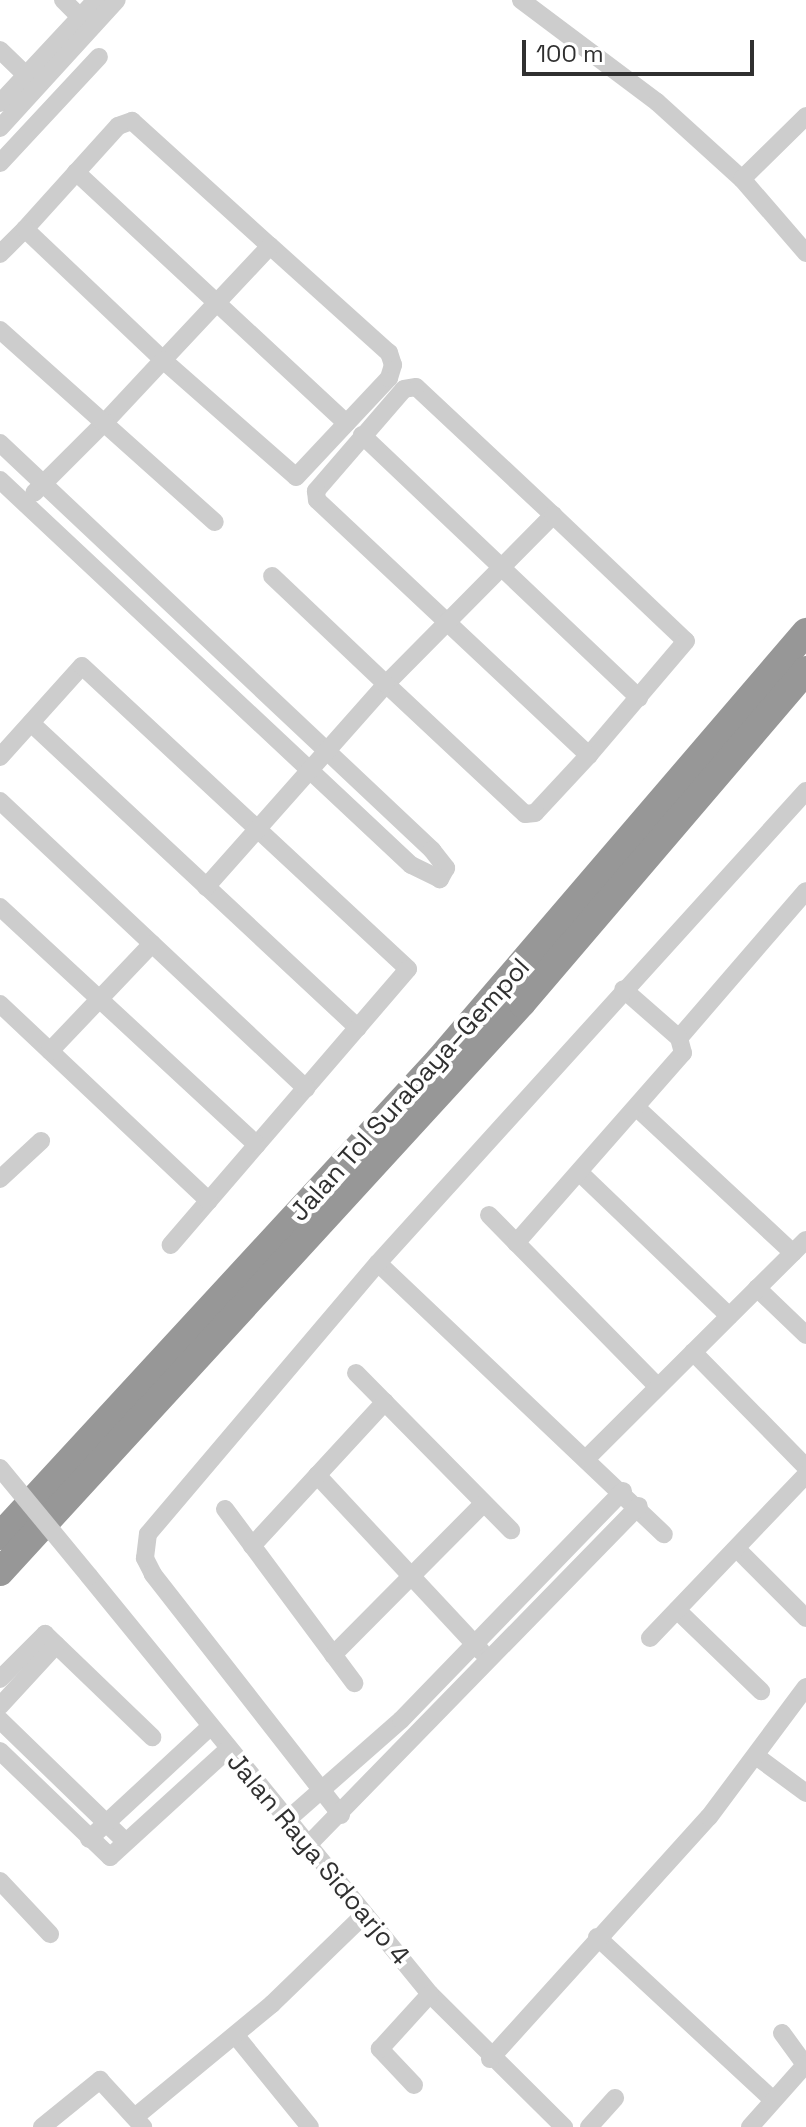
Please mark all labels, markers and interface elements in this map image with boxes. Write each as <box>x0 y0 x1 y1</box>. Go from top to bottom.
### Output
scale bar <box>526 24 758 74</box>
text: 100 m <box>536 38 604 69</box>
street label: Jalan Tol Surabaya–Gempol <box>283 952 537 1228</box>
street label: Jalan Raya Sidoarjo 4 <box>220 1746 416 1972</box>

